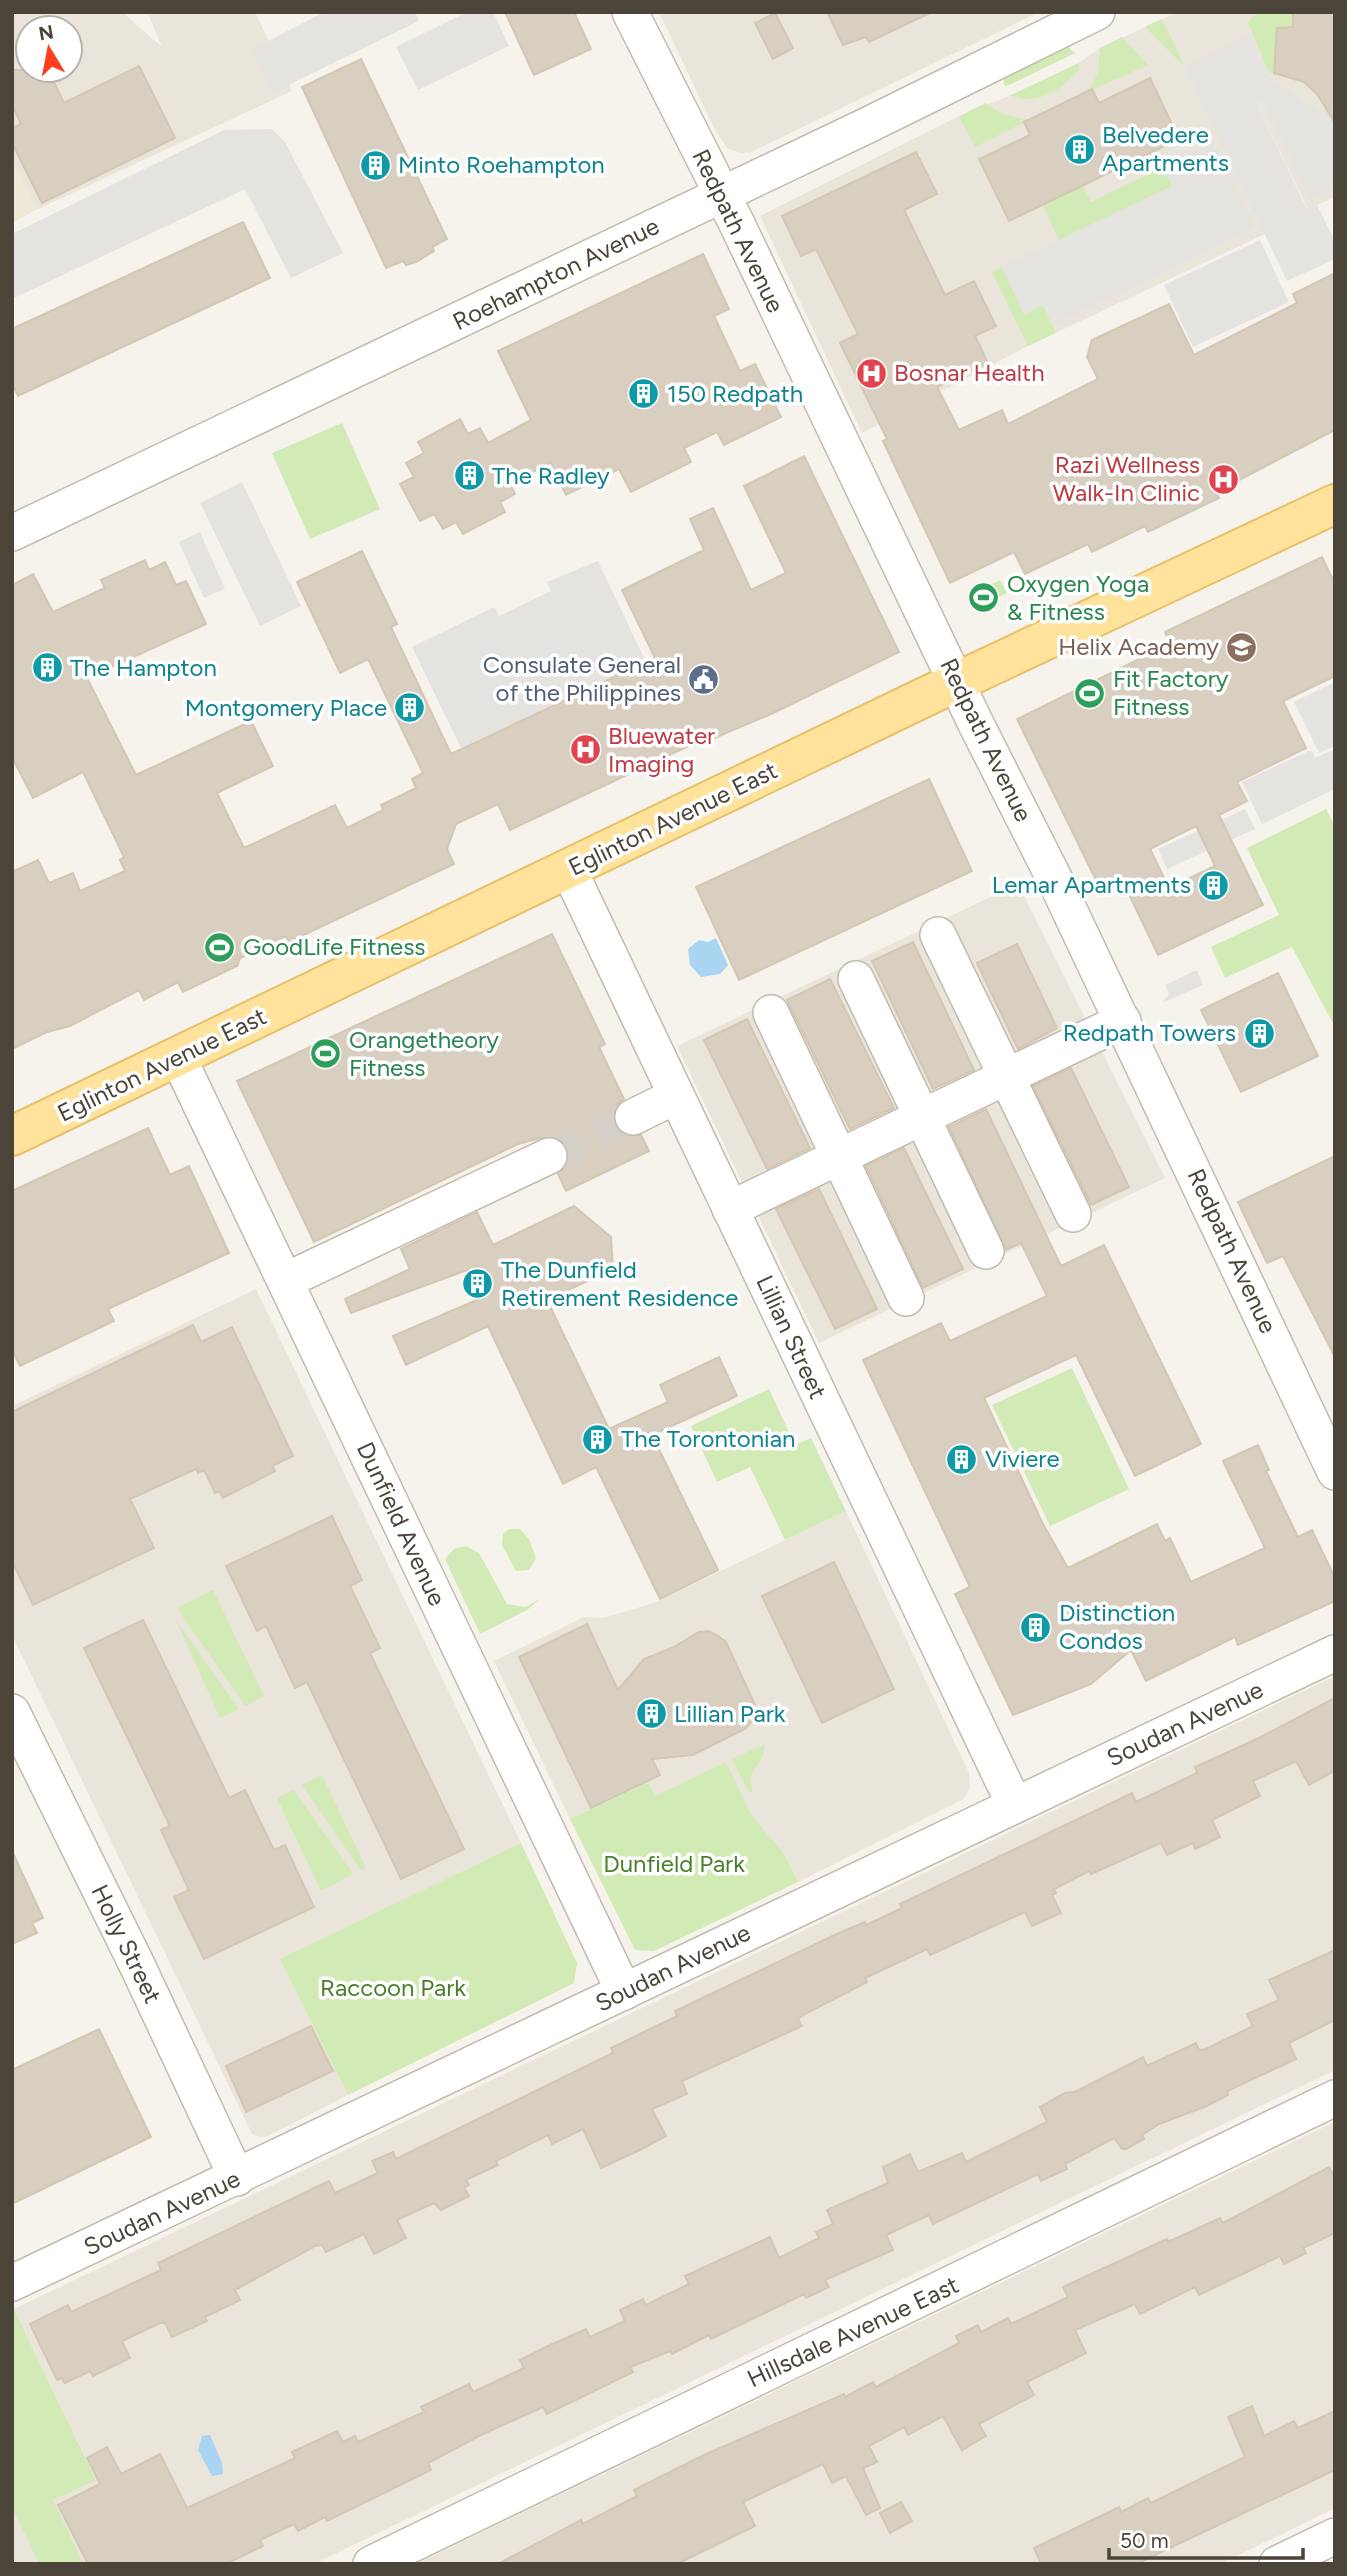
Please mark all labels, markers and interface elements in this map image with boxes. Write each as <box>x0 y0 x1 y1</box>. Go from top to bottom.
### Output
north arrow <box>14 14 84 84</box>
text: N <box>37 20 55 45</box>
place label: Belvedere Apartments <box>1102 120 1229 177</box>
building icon: Belvedere Apartments <box>1062 132 1096 166</box>
street label: Redpath Avenue <box>686 144 791 317</box>
building icon: Minto Roehampton <box>358 148 392 182</box>
place label: Minto Roehampton <box>398 150 605 179</box>
street label: Roehampton Avenue <box>448 211 664 336</box>
hospital icon: Bosnar Health <box>854 356 888 390</box>
place label: Bosnar Health <box>894 358 1045 387</box>
building icon: 150 Redpath <box>627 377 661 411</box>
place label: 150 Redpath <box>667 379 803 408</box>
place label: Razi Wellness Walk-In Clinic <box>1053 450 1200 507</box>
building icon: The Radley <box>452 459 486 493</box>
place label: The Radley <box>492 461 610 490</box>
hospital icon: Razi Wellness Walk-In Clinic <box>1206 462 1240 496</box>
place label: Oxygen Yoga & Fitness <box>1007 569 1149 626</box>
sports icon: Oxygen Yoga & Fitness <box>967 581 1001 615</box>
school or university icon: Helix Academy <box>1225 630 1259 664</box>
place label: Helix Academy <box>1058 632 1219 661</box>
place label: Consulate General of the Philippines <box>483 650 681 707</box>
building icon: The Hampton <box>30 651 64 685</box>
place label: The Hampton <box>70 653 217 682</box>
street label: Redpath Avenue <box>934 653 1039 826</box>
public building icon: Consulate General of the Philippines <box>687 662 721 696</box>
place label: Fit Factory Fitness <box>1113 664 1229 721</box>
sports icon: Fit Factory Fitness <box>1073 676 1107 710</box>
building icon: Montgomery Place <box>393 691 427 725</box>
place label: Montgomery Place <box>185 693 387 722</box>
place label: Bluewater Imaging <box>608 721 715 778</box>
hospital icon: Bluewater Imaging <box>568 733 602 767</box>
street label: Eglinton Avenue East <box>564 755 782 882</box>
building icon: Lemar Apartments <box>1197 868 1231 902</box>
place label: Lemar Apartments <box>992 870 1191 899</box>
sports icon: GoodLife Fitness <box>203 930 237 964</box>
place label: GoodLife Fitness <box>243 932 426 961</box>
street label: Eglinton Avenue East <box>53 1001 271 1128</box>
building icon: Redpath Towers <box>1242 1016 1276 1050</box>
place label: Redpath Towers <box>1063 1018 1236 1047</box>
place label: Orangetheory Fitness <box>349 1025 499 1082</box>
sports icon: Orangetheory Fitness <box>309 1037 343 1071</box>
street label: Redpath Avenue <box>1182 1164 1283 1338</box>
place label: The Dunfield Retirement Residence <box>501 1255 738 1312</box>
building icon: The Dunfield Retirement Residence <box>461 1267 495 1301</box>
street label: Lillian Street <box>750 1270 833 1403</box>
building icon: The Torontonian <box>581 1422 615 1456</box>
place label: The Torontonian <box>621 1424 795 1453</box>
street label: Dunfield Avenue <box>351 1437 452 1610</box>
building icon: Viviere <box>945 1442 979 1476</box>
place label: Viviere <box>985 1444 1060 1473</box>
place label: Distinction Condos <box>1059 1598 1175 1655</box>
building icon: Distinction Condos <box>1019 1610 1053 1644</box>
street label: Soudan Avenue <box>1102 1675 1267 1772</box>
building icon: Lillian Park <box>634 1697 668 1731</box>
place label: Lillian Park <box>674 1699 786 1728</box>
park label: Dunfield Park <box>603 1849 745 1878</box>
street label: Holly Street <box>85 1880 168 2008</box>
street label: Soudan Avenue <box>591 1918 755 2018</box>
park label: Raccoon Park <box>320 1973 466 2002</box>
street label: Soudan Avenue <box>79 2164 244 2261</box>
street label: Hillsdale Avenue East <box>743 2270 963 2393</box>
scale bar <box>1109 2516 1303 2560</box>
text: 50 m <box>1120 2528 1169 2553</box>

